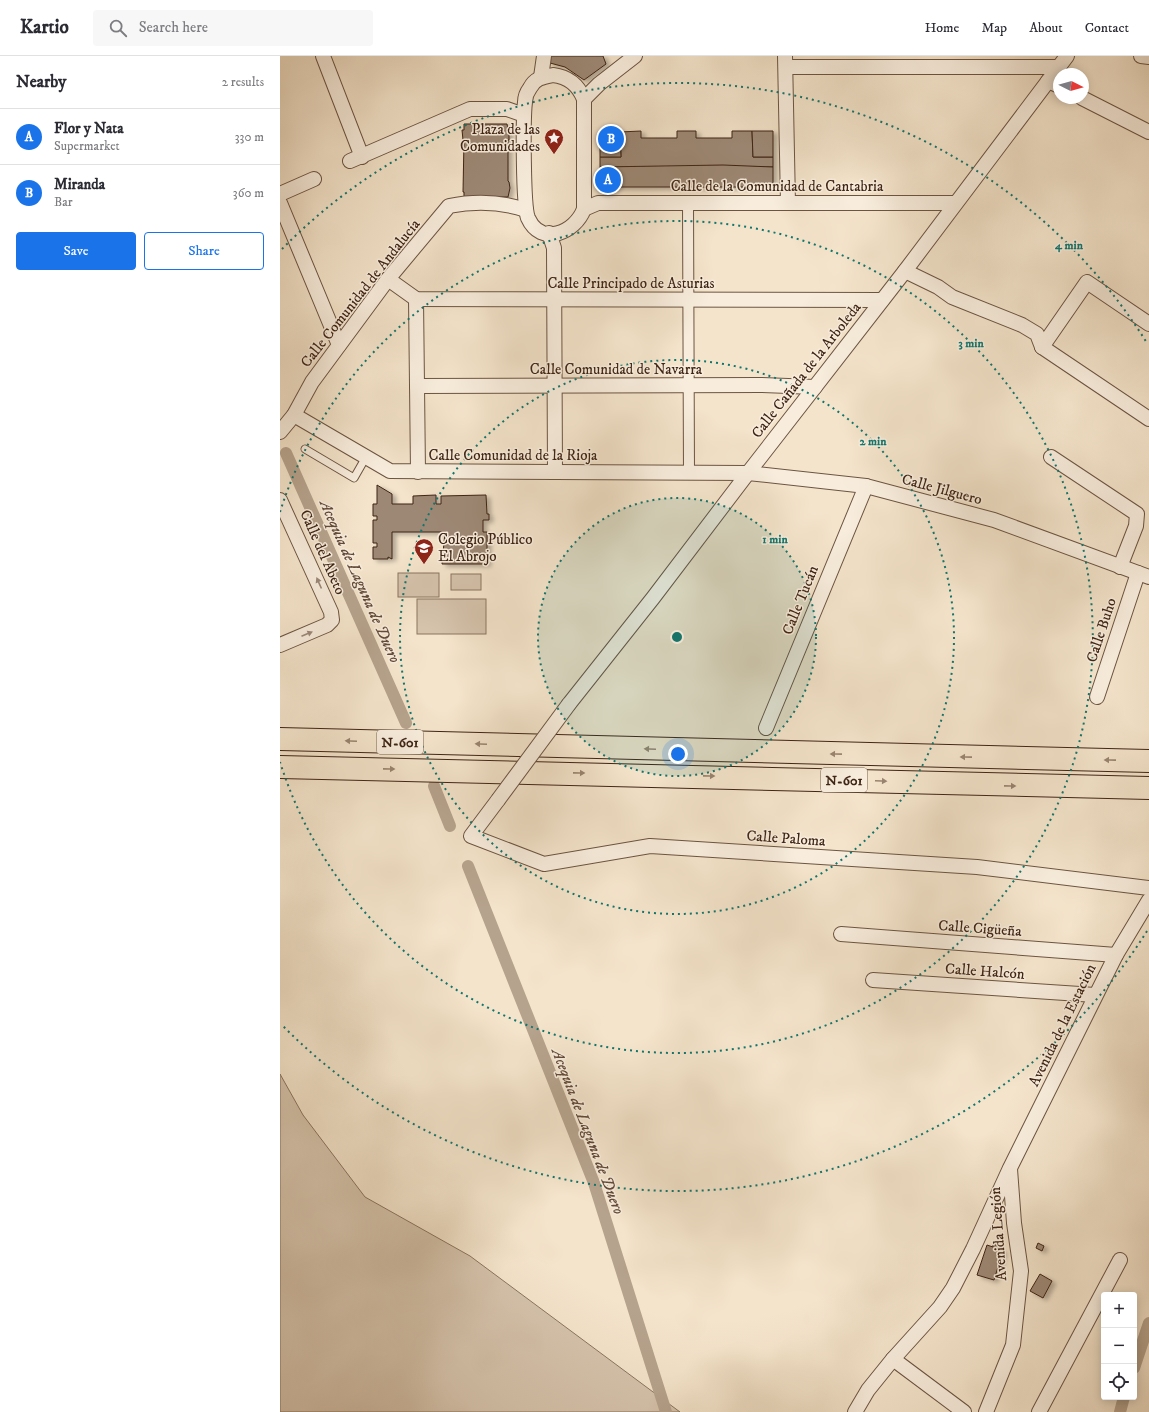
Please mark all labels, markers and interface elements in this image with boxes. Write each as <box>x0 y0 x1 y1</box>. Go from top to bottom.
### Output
search box <box>93 10 373 46</box>
text: Kartio <box>20 16 69 39</box>
icon: search <box>107 17 129 39</box>
text: Search here <box>139 18 208 37</box>
text: Home <box>925 19 959 37</box>
text: Map <box>981 19 1007 37</box>
text: About <box>1029 19 1063 37</box>
text: Contact <box>1085 19 1129 37</box>
north arrow <box>1053 68 1089 104</box>
text: Nearby <box>16 71 66 93</box>
text: 2 results <box>222 74 264 90</box>
text: Flor y Nata <box>54 119 124 138</box>
place label: Plaza de las Comunidades <box>460 120 540 156</box>
pin: B <box>598 124 624 154</box>
place icon: Plaza de las Comunidades <box>543 127 565 155</box>
text: A <box>25 129 33 145</box>
text: 330 m <box>235 129 264 145</box>
text: Supermarket <box>54 138 120 154</box>
pin: A <box>595 165 621 195</box>
text: Miranda <box>54 175 105 194</box>
street label: Calle de la Comunidad de Cantabria <box>671 177 884 196</box>
text: B <box>25 185 33 201</box>
text: 360 m <box>233 185 264 201</box>
text: Bar <box>54 194 73 210</box>
street label: Calle Comunidad de Andalucía <box>297 215 425 371</box>
button: Save <box>16 232 136 270</box>
button: Share <box>144 232 264 270</box>
text: 4 min <box>1054 238 1084 253</box>
street label: Calle Principado de Asturias <box>547 274 715 293</box>
street label: Calle Cañada de la Arboleda <box>747 298 866 442</box>
text: 3 min <box>958 336 984 351</box>
street label: Calle Comunidad de Navarra <box>530 360 703 379</box>
text: 2 min <box>860 434 887 449</box>
street label: Calle Comunidad de la Rioja <box>429 446 598 465</box>
street label: Calle Jilguero <box>900 470 984 509</box>
water label: Acequia de Laguna de Duero <box>314 495 405 666</box>
street label: Calle del Abeto <box>295 507 350 598</box>
place label: Colegio Público El Abrojo <box>438 530 533 566</box>
text: 1 min <box>762 532 788 547</box>
school or university icon: Colegio Público El Abrojo <box>413 537 435 565</box>
street label: Calle Tucán <box>778 563 823 638</box>
one-way arrow <box>316 578 322 589</box>
street label: Calle Buho <box>1082 596 1121 665</box>
one-way arrow <box>301 630 313 636</box>
centre of rings <box>670 630 684 644</box>
road number: N-601 <box>377 730 423 754</box>
one-way arrow <box>345 737 357 744</box>
one-way arrow <box>474 741 487 747</box>
your location <box>668 744 688 764</box>
one-way arrow <box>643 746 656 752</box>
one-way arrow <box>830 750 842 757</box>
one-way arrow <box>959 754 972 760</box>
one-way arrow <box>1103 757 1116 763</box>
one-way arrow <box>383 766 396 772</box>
road number: N-601 <box>821 768 867 792</box>
one-way arrow <box>573 770 586 776</box>
one-way arrow <box>703 773 715 780</box>
one-way arrow <box>874 778 887 784</box>
one-way arrow <box>1004 782 1016 789</box>
street label: Calle Paloma <box>746 826 827 851</box>
street label: Calle Cigüeña <box>938 916 1023 941</box>
street label: Calle Halcón <box>945 959 1026 984</box>
street label: Avenida de la Estación <box>1025 961 1100 1090</box>
water label: Acequia de Laguna de Duero <box>546 1044 629 1217</box>
street label: Avenida Legión <box>986 1186 1011 1282</box>
map controls <box>1101 1292 1137 1400</box>
button: + <box>1101 1292 1137 1328</box>
button: − <box>1101 1328 1137 1364</box>
button: locate <box>1101 1364 1137 1400</box>

